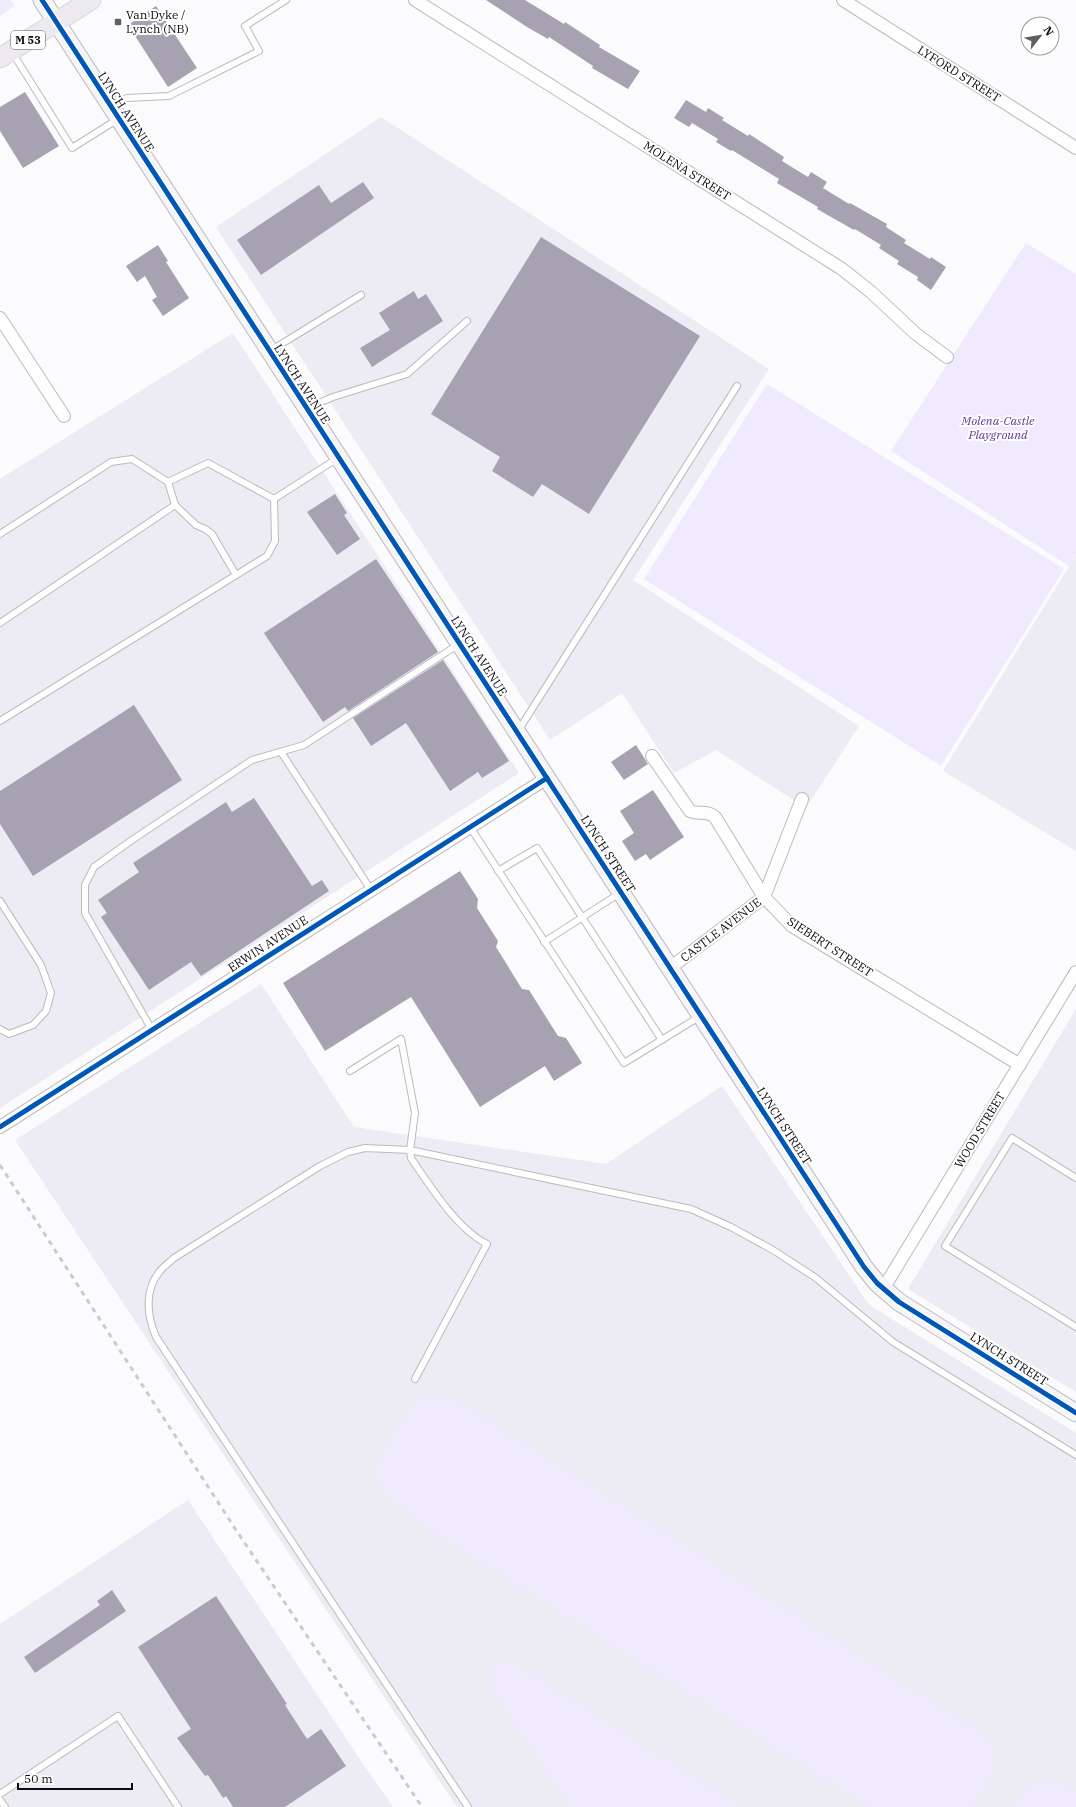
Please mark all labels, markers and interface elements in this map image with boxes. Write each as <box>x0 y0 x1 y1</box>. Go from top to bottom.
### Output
place label: Van Dyke / Lynch (NB) <box>126 7 189 36</box>
north arrow <box>1020 16 1060 56</box>
marker: Van Dyke / Lynch (NB) <box>113 17 123 27</box>
text: N <box>1040 24 1057 38</box>
road number: M 53 <box>11 31 45 49</box>
street label: LYFORD STREET <box>915 42 1004 105</box>
street label: LYNCH AVENUE <box>95 69 158 155</box>
street label: MOLENA STREET <box>641 138 734 204</box>
street label: LYNCH AVENUE <box>271 341 334 427</box>
park label: Molena-Castle Playground <box>961 413 1035 442</box>
street label: LYNCH AVENUE <box>448 613 511 699</box>
street label: LYNCH STREET <box>578 812 639 895</box>
street label: CASTLE AVENUE <box>677 894 764 965</box>
street label: ERWIN AVENUE <box>225 912 311 975</box>
street label: SIEBERT STREET <box>785 913 876 980</box>
street label: LYNCH STREET <box>754 1084 815 1167</box>
street label: WOOD STREET <box>951 1089 1008 1170</box>
street label: LYNCH STREET <box>967 1329 1051 1389</box>
scale bar <box>18 1765 132 1791</box>
text: 50 m <box>24 1771 53 1786</box>

